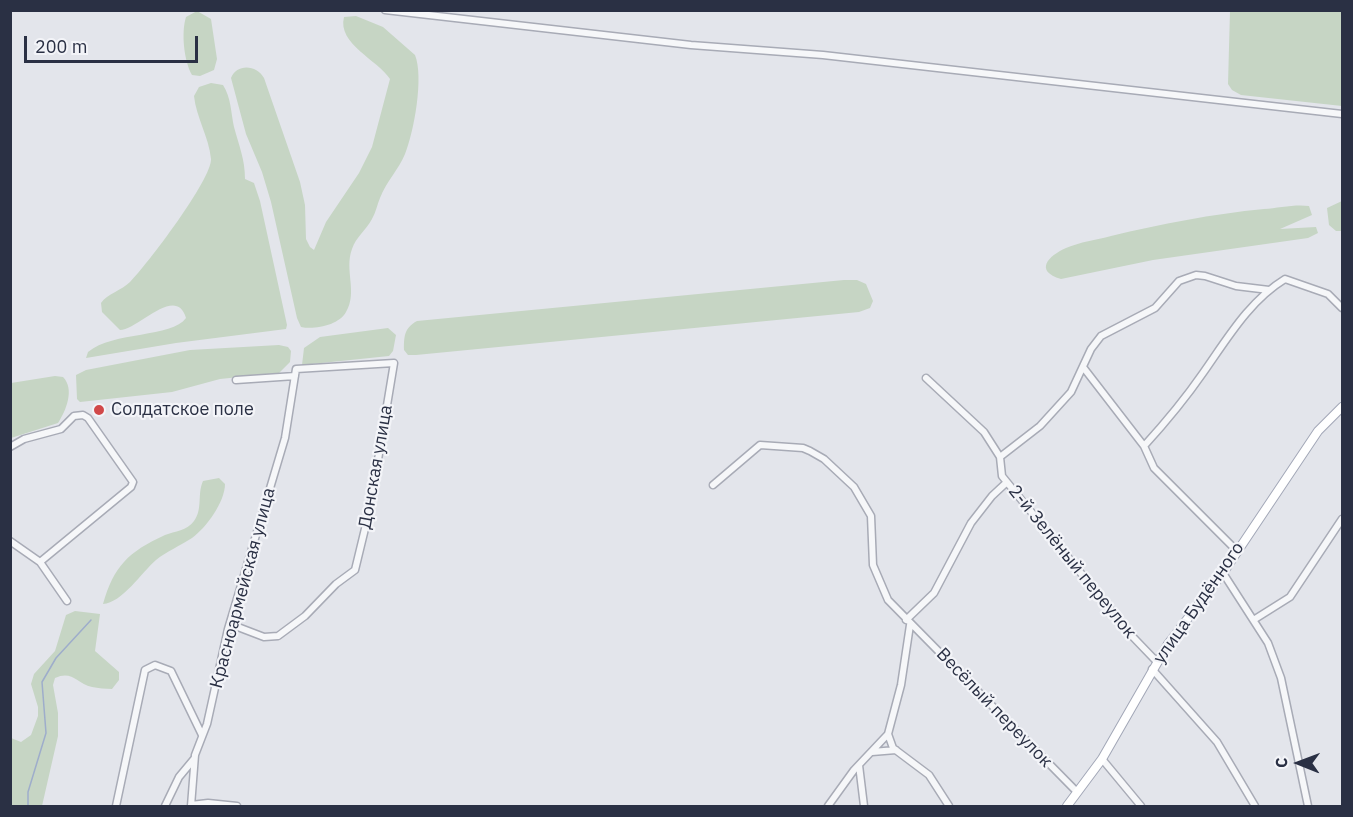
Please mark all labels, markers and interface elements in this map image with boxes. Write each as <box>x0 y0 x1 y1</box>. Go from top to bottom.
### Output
scale bar <box>27 24 201 62</box>
text: 200 m <box>35 35 87 58</box>
place label: Солдатское поле <box>111 399 254 421</box>
marker: Солдатское поле <box>92 403 106 417</box>
street label: Донская улица <box>354 403 398 531</box>
street label: 2-й Зелёный переулок <box>1003 481 1141 643</box>
street label: Красноармейская улица <box>206 485 280 691</box>
street label: улица Будённого <box>1149 538 1249 668</box>
street label: Весёлый переулок <box>931 644 1057 772</box>
north arrow <box>1269 733 1329 793</box>
text: С <box>1271 757 1291 768</box>

